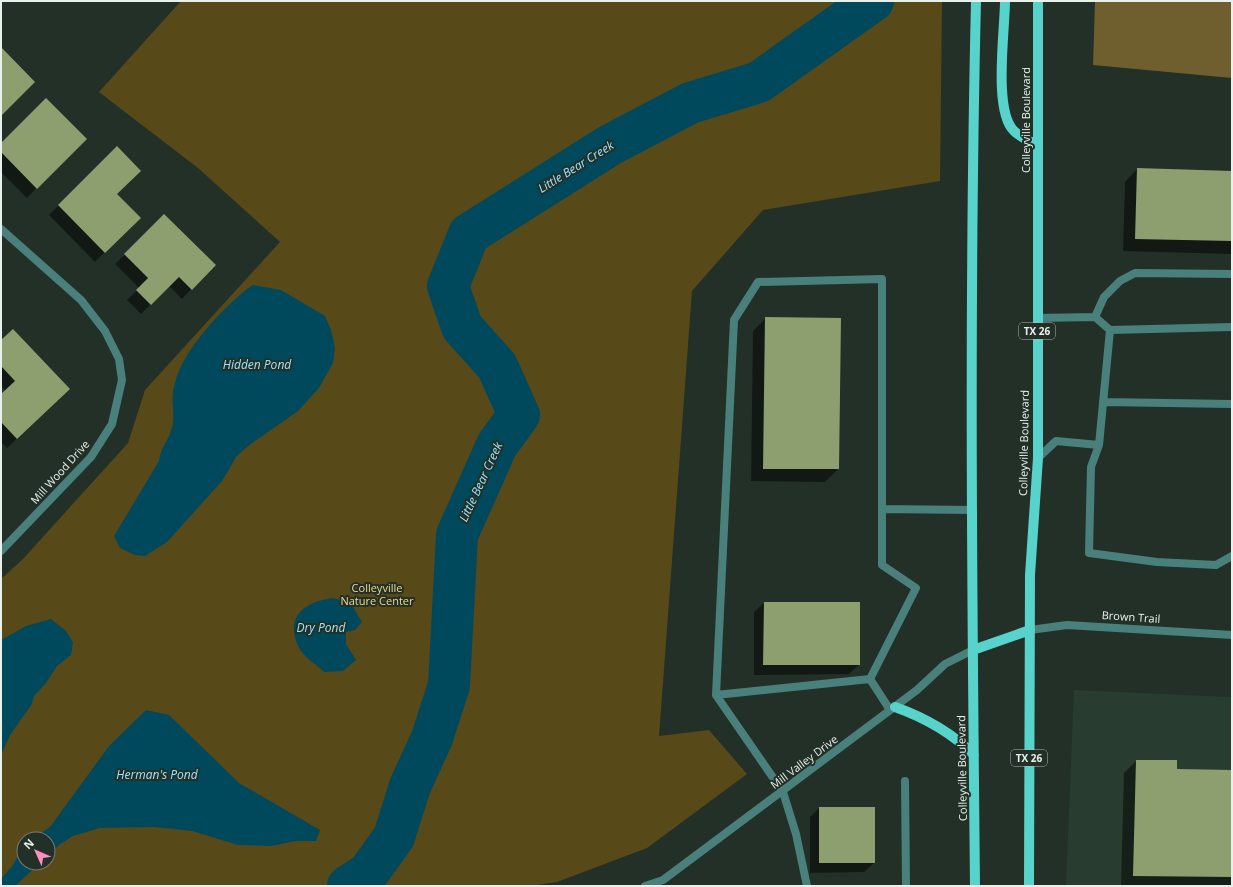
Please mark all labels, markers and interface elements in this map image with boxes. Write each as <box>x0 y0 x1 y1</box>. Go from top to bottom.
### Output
street label: Colleyville Boulevard <box>1018 67 1033 173</box>
water label: Little Bear Creek <box>535 136 618 197</box>
road number: TX 26 <box>1019 323 1055 339</box>
water label: Hidden Pond <box>223 356 292 373</box>
street label: Colleyville Boulevard <box>1015 390 1032 496</box>
street label: Mill Wood Drive <box>27 437 92 507</box>
water label: Little Bear Creek <box>455 438 507 524</box>
park label: Colleyville Nature Center <box>340 580 414 608</box>
street label: Brown Trail <box>1101 607 1161 626</box>
water label: Dry Pond <box>297 619 346 636</box>
street label: Colleyville Boulevard <box>953 715 970 821</box>
street label: Mill Valley Drive <box>767 731 840 792</box>
road number: TX 26 <box>1011 750 1047 766</box>
water label: Herman's Pond <box>116 766 199 783</box>
north arrow <box>16 831 56 871</box>
text: N <box>20 835 37 852</box>

